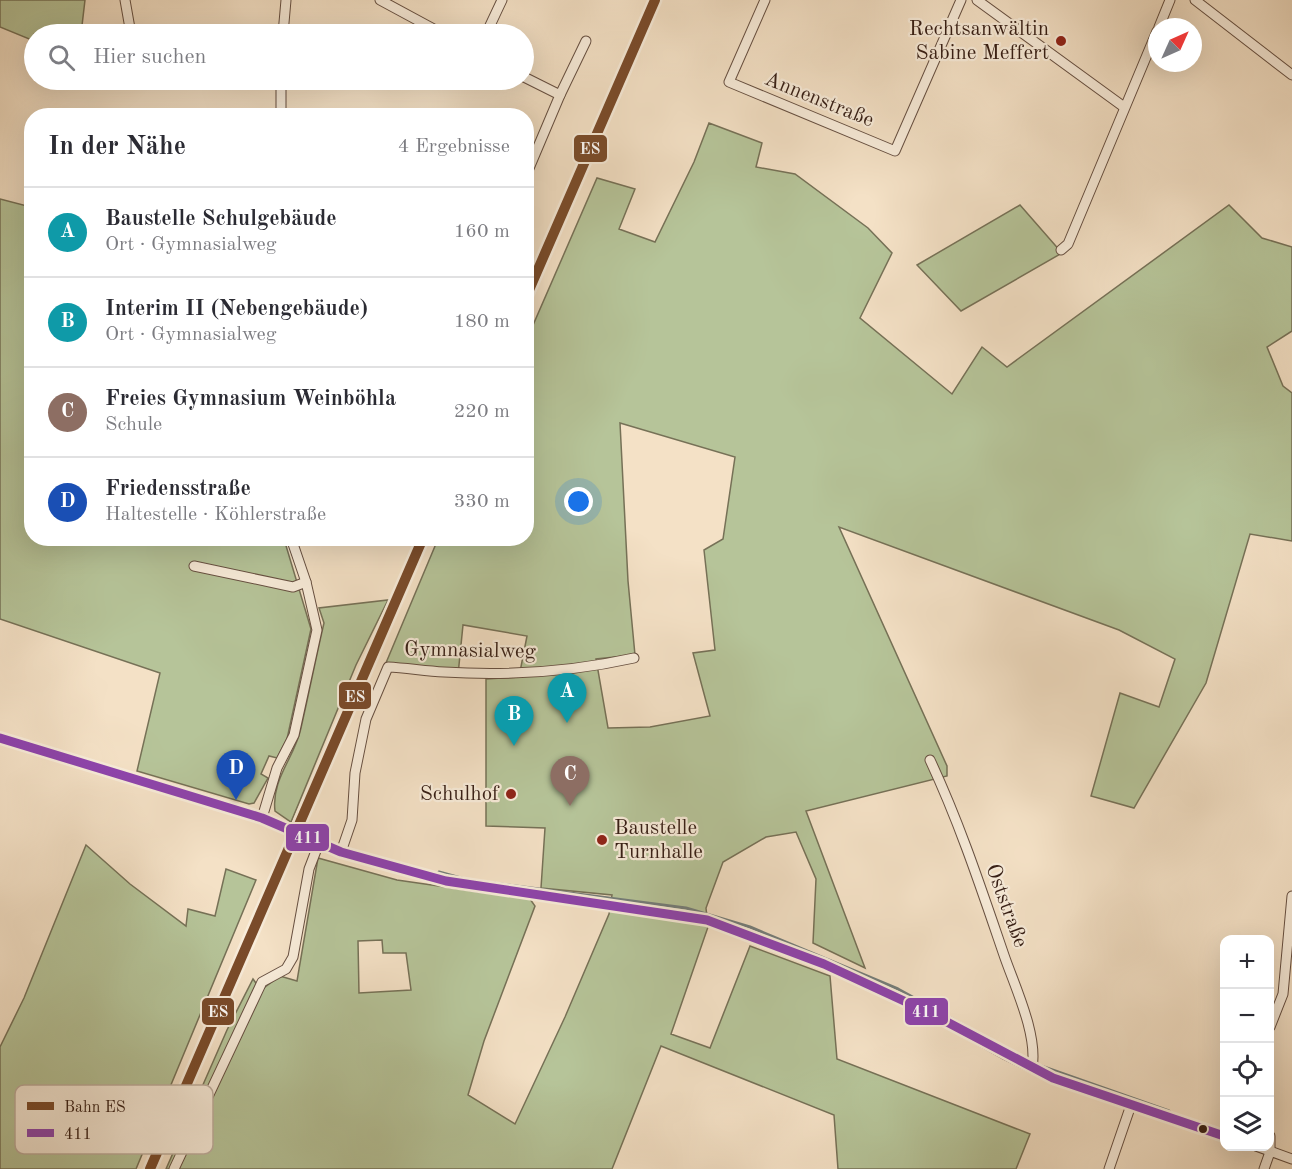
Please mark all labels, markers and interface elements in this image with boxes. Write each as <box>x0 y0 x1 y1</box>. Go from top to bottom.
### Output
north arrow <box>1148 18 1202 72</box>
place label: Rechtsanwältin Sabine Meffert <box>909 19 1049 64</box>
search box <box>24 24 534 90</box>
marker: Rechtsanwältin Sabine Meffert <box>1054 34 1068 48</box>
icon: search <box>45 41 78 74</box>
text: Hier suchen <box>93 46 206 68</box>
street label: Annenstraße <box>761 69 877 131</box>
text: In der Nähe <box>48 134 186 160</box>
line badge: ES <box>573 134 608 163</box>
text: 4 Ergebnisse <box>398 137 510 157</box>
text: ES <box>580 142 601 158</box>
text: Baustelle Schulgebäude <box>105 208 337 230</box>
text: A <box>60 222 75 242</box>
text: 160 m <box>454 222 510 242</box>
text: Ort · Gymnasialweg <box>105 235 276 255</box>
text: Interim II (Nebengebäude) <box>105 298 368 320</box>
text: B <box>60 312 75 332</box>
text: 180 m <box>454 312 510 332</box>
text: Ort · Gymnasialweg <box>105 325 276 345</box>
text: Freies Gymnasium Weinböhla <box>105 388 396 410</box>
text: C <box>61 402 74 422</box>
text: 220 m <box>454 402 510 422</box>
text: Schule <box>105 415 162 435</box>
text: Friedensstraße <box>105 478 251 500</box>
your location <box>564 487 593 516</box>
text: D <box>60 492 75 512</box>
text: 330 m <box>454 492 510 512</box>
text: Haltestelle · Köhlerstraße <box>105 505 326 525</box>
street label: Gymnasialweg <box>404 639 537 663</box>
pin: A <box>548 674 586 723</box>
line badge: ES <box>338 681 372 710</box>
text: ES <box>345 690 366 706</box>
pin: B <box>494 696 534 746</box>
pin: D <box>216 750 256 800</box>
pin: C <box>550 756 590 806</box>
place label: Schulhof <box>420 784 500 805</box>
marker: Schulhof <box>504 787 518 801</box>
place label: Baustelle Turnhalle <box>614 818 703 863</box>
line badge: 411 <box>285 823 330 852</box>
text: 411 <box>294 831 322 847</box>
marker: Baustelle Turnhalle <box>595 833 609 847</box>
street label: Oststraße <box>981 861 1031 951</box>
map controls <box>1220 935 1274 1151</box>
button: + <box>1220 935 1274 989</box>
button: − <box>1220 989 1274 1043</box>
line badge: ES <box>201 997 235 1026</box>
line badge: 411 <box>904 997 949 1026</box>
text: ES <box>208 1005 229 1021</box>
text: 411 <box>912 1005 940 1021</box>
button: locate <box>1220 1043 1274 1097</box>
legend <box>15 1085 213 1154</box>
button: layers <box>1220 1097 1274 1151</box>
text: Bahn ES <box>64 1100 126 1116</box>
unlabelled marker <box>1197 1123 1209 1135</box>
text: 411 <box>64 1127 92 1143</box>

